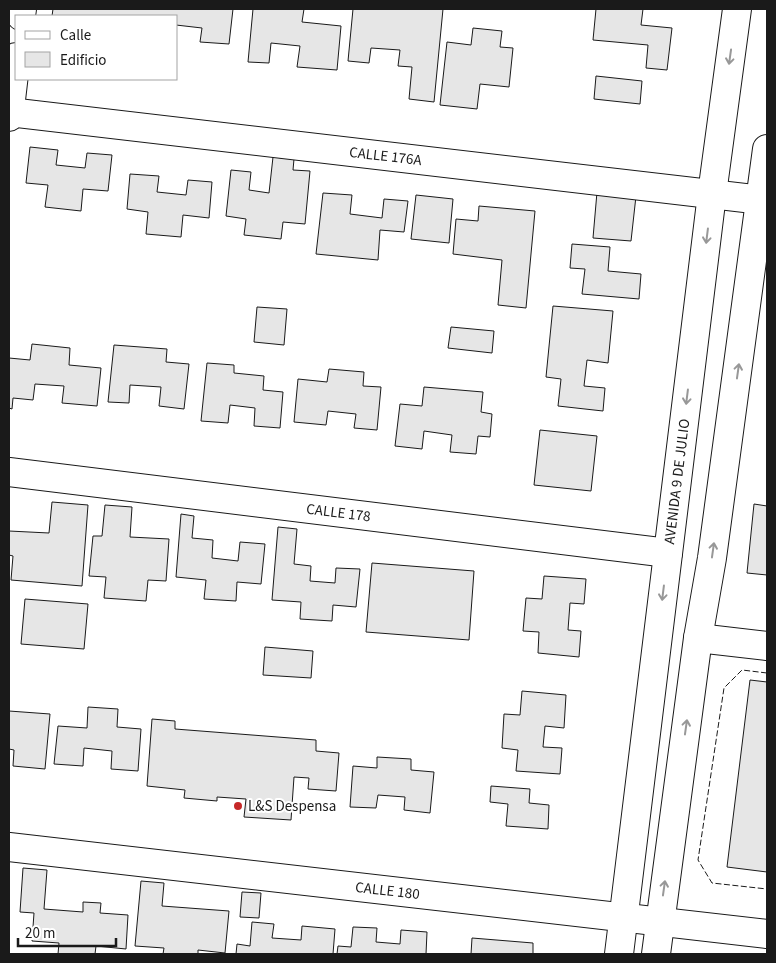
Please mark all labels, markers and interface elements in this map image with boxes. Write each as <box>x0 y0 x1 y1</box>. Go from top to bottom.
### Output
legend <box>15 15 178 80</box>
text: Calle <box>60 25 91 46</box>
one-way arrow <box>725 49 735 65</box>
text: Edificio <box>60 50 107 71</box>
street label: CALLE 176A <box>348 142 424 171</box>
one-way arrow <box>702 227 712 243</box>
one-way arrow <box>733 364 743 380</box>
one-way arrow <box>682 389 692 405</box>
street label: AVENIDA 9 DE JULIO <box>659 418 695 546</box>
street label: CALLE 178 <box>305 499 372 527</box>
one-way arrow <box>708 542 718 558</box>
one-way arrow <box>658 585 668 601</box>
one-way arrow <box>681 720 691 736</box>
place label: L&S Despensa <box>248 796 336 817</box>
marker: L&S Despensa <box>232 800 244 812</box>
street label: CALLE 180 <box>354 877 421 905</box>
one-way arrow <box>659 881 669 897</box>
scale bar <box>18 916 115 948</box>
text: 20 m <box>25 923 55 944</box>

